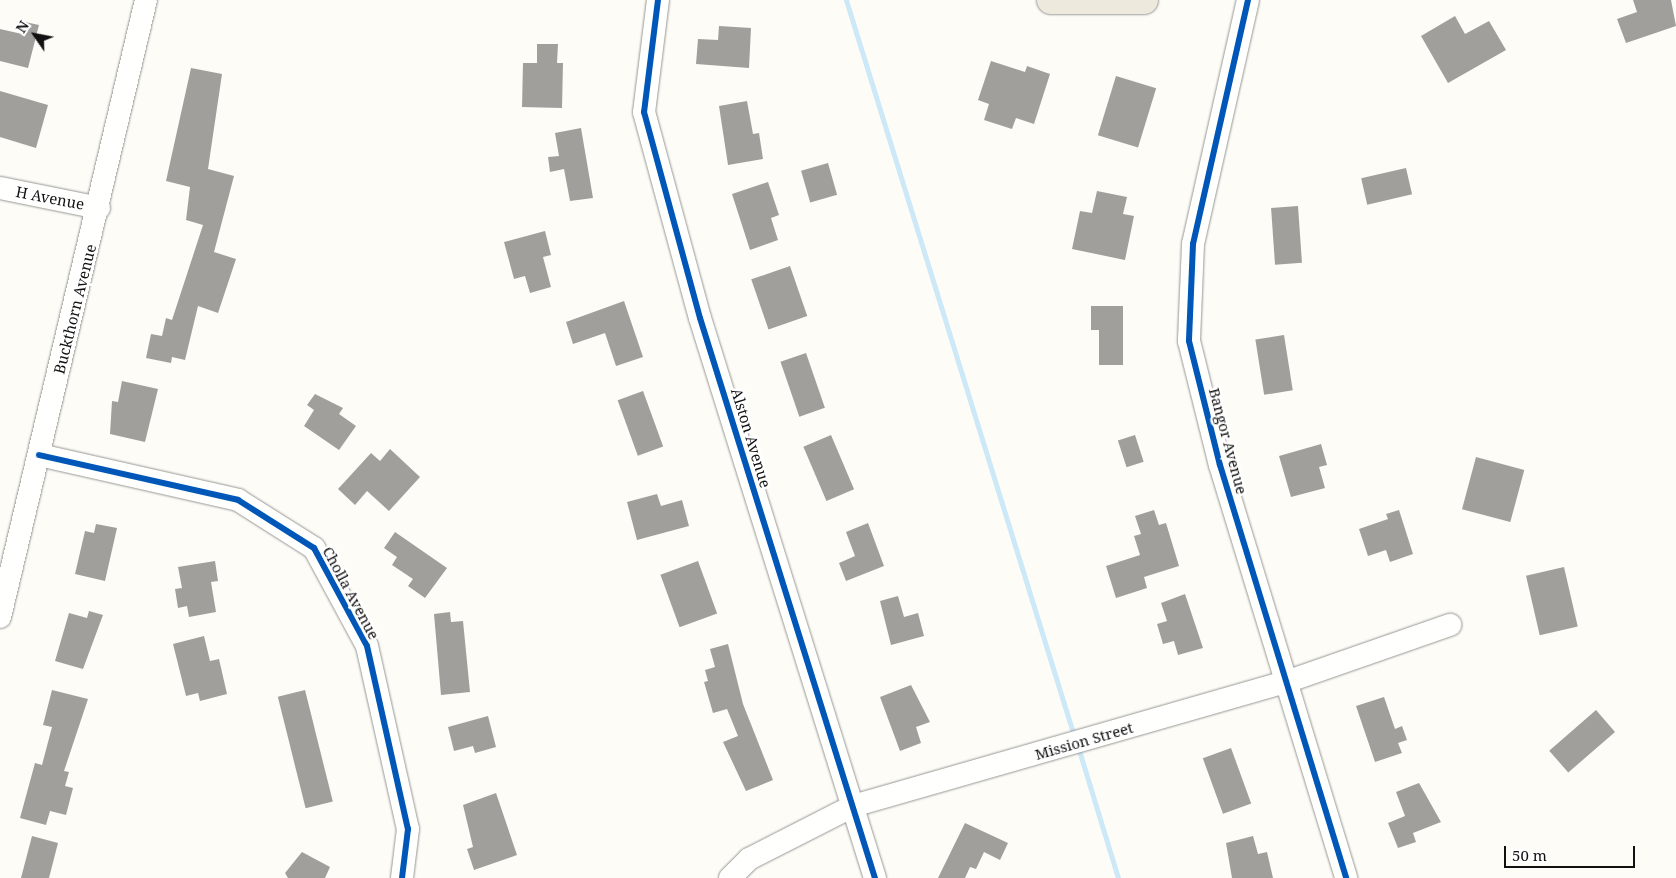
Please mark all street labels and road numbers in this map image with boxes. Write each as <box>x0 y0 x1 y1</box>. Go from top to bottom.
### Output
street label: H Avenue <box>14 183 86 213</box>
street label: Buckthorn Avenue <box>50 242 100 376</box>
street label: Alston Avenue <box>727 386 775 490</box>
street label: Bangor Avenue <box>1205 386 1251 496</box>
street label: Cholla Avenue <box>319 543 383 643</box>
street label: Mission Street <box>1033 718 1135 764</box>

